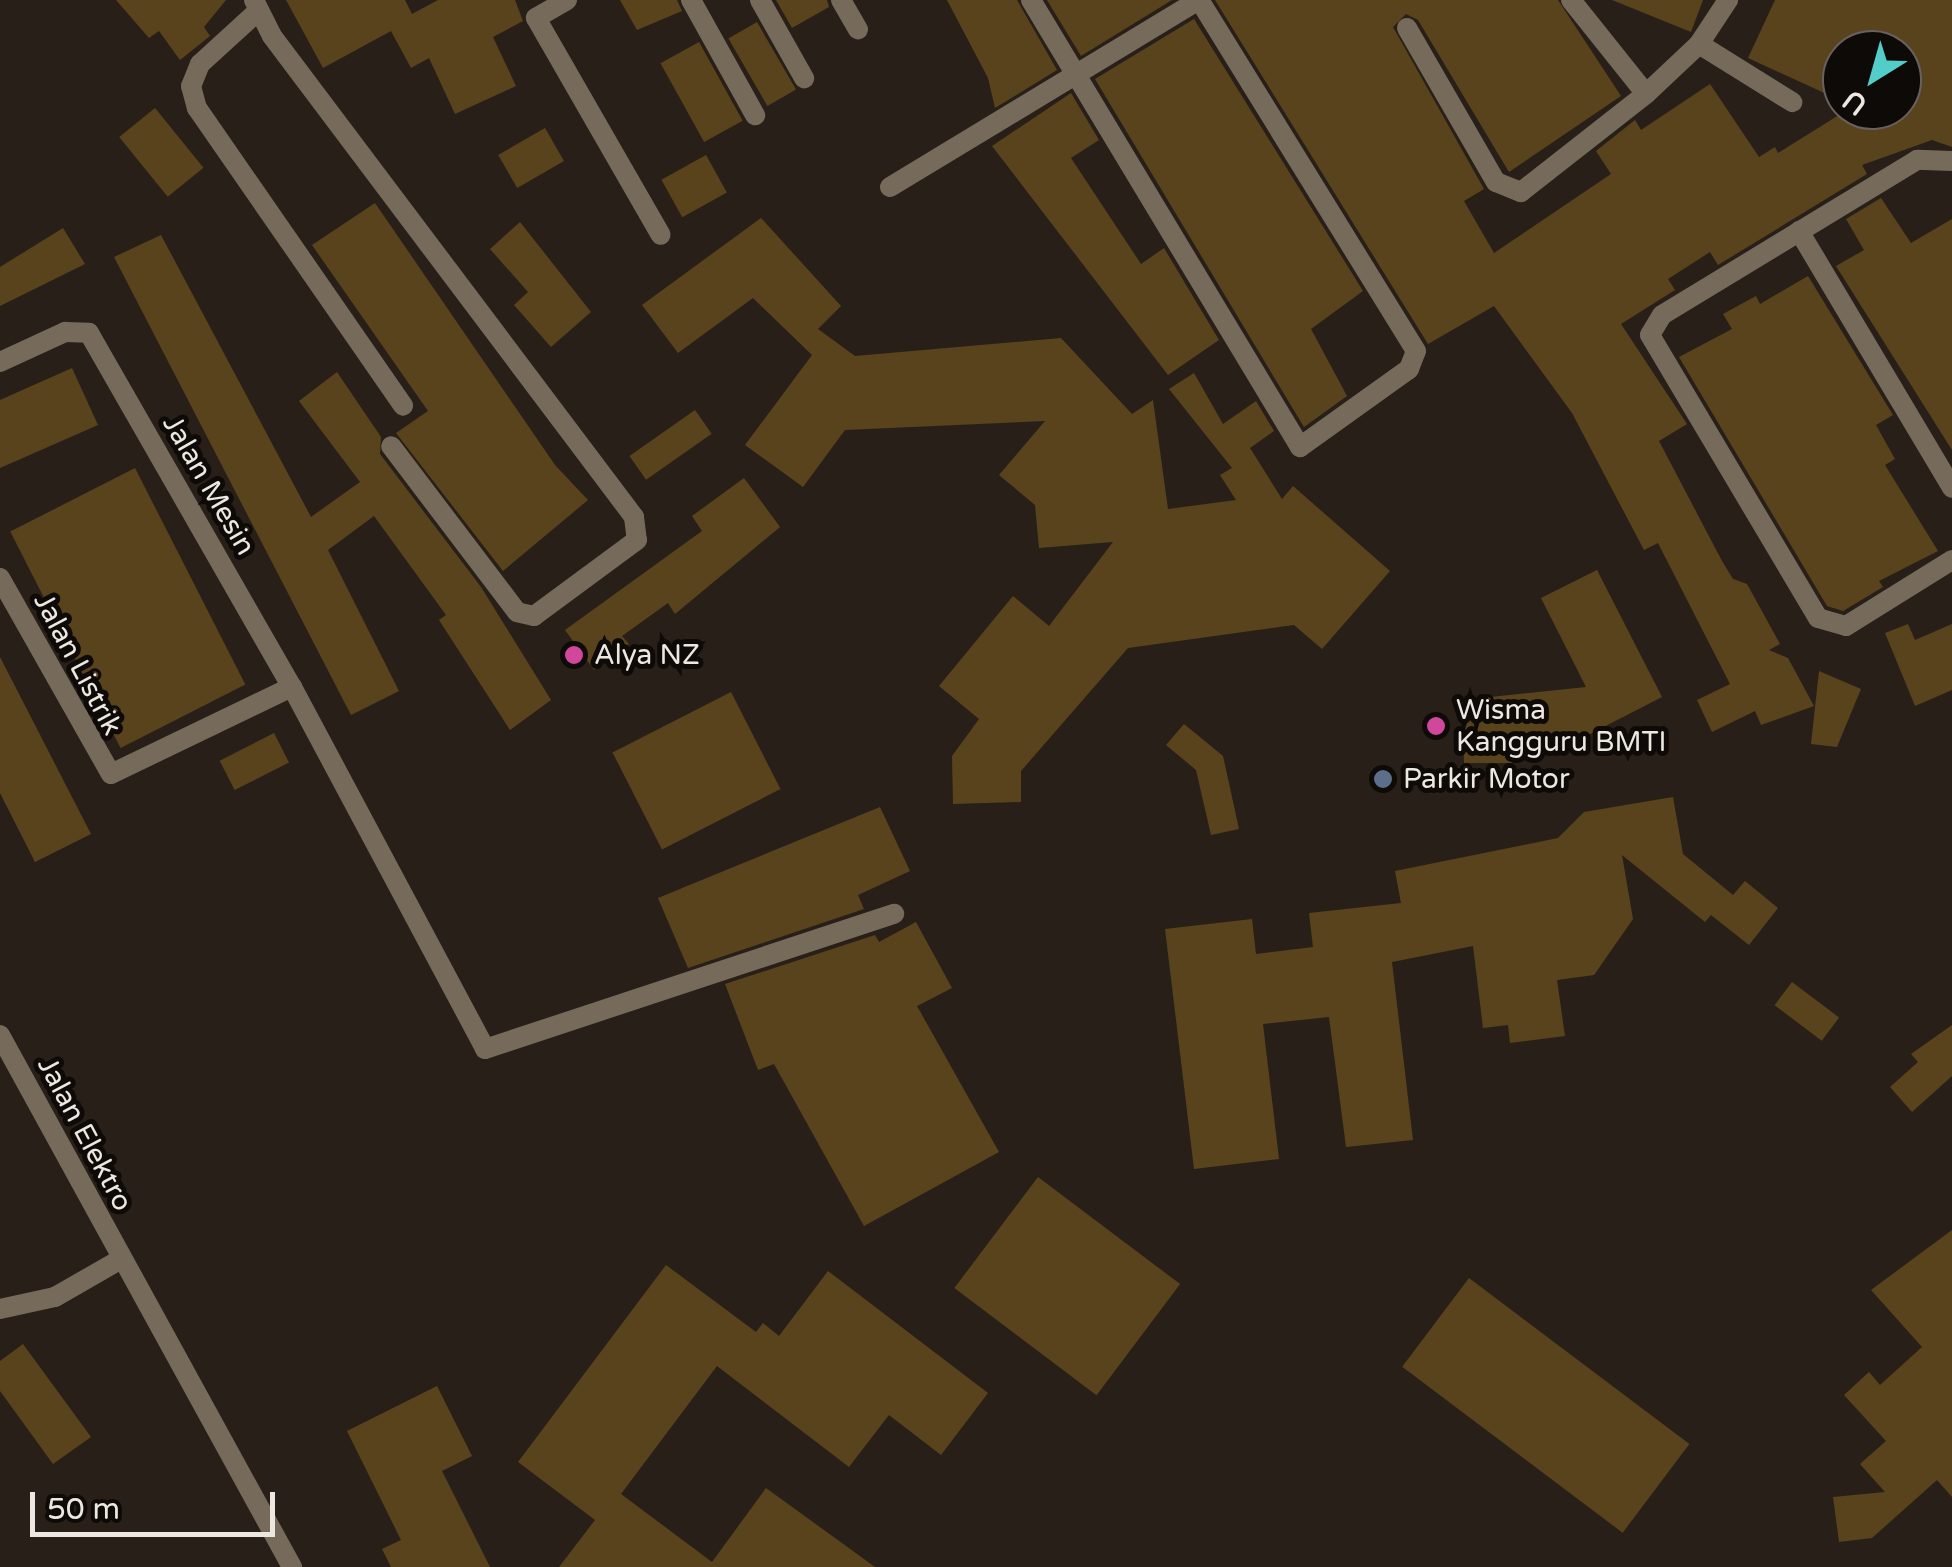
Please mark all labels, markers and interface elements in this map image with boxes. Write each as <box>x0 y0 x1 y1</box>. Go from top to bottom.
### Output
north arrow <box>1822 30 1922 130</box>
text: U <box>1836 82 1874 122</box>
street label: Jalan Mesin <box>156 409 262 561</box>
street label: Jalan Listrik <box>27 587 129 741</box>
place label: Alya NZ <box>594 638 700 672</box>
marker: Alya NZ <box>563 644 585 666</box>
place label: Wisma Kangguru BMTI <box>1456 693 1666 759</box>
marker: Wisma Kangguru BMTI <box>1425 715 1447 737</box>
place label: Parkir Motor <box>1403 762 1570 796</box>
marker: Parkir Motor <box>1372 768 1394 790</box>
street label: Jalan Elektro <box>30 1051 140 1217</box>
scale bar <box>35 1472 280 1534</box>
text: 50 m <box>47 1491 120 1528</box>

